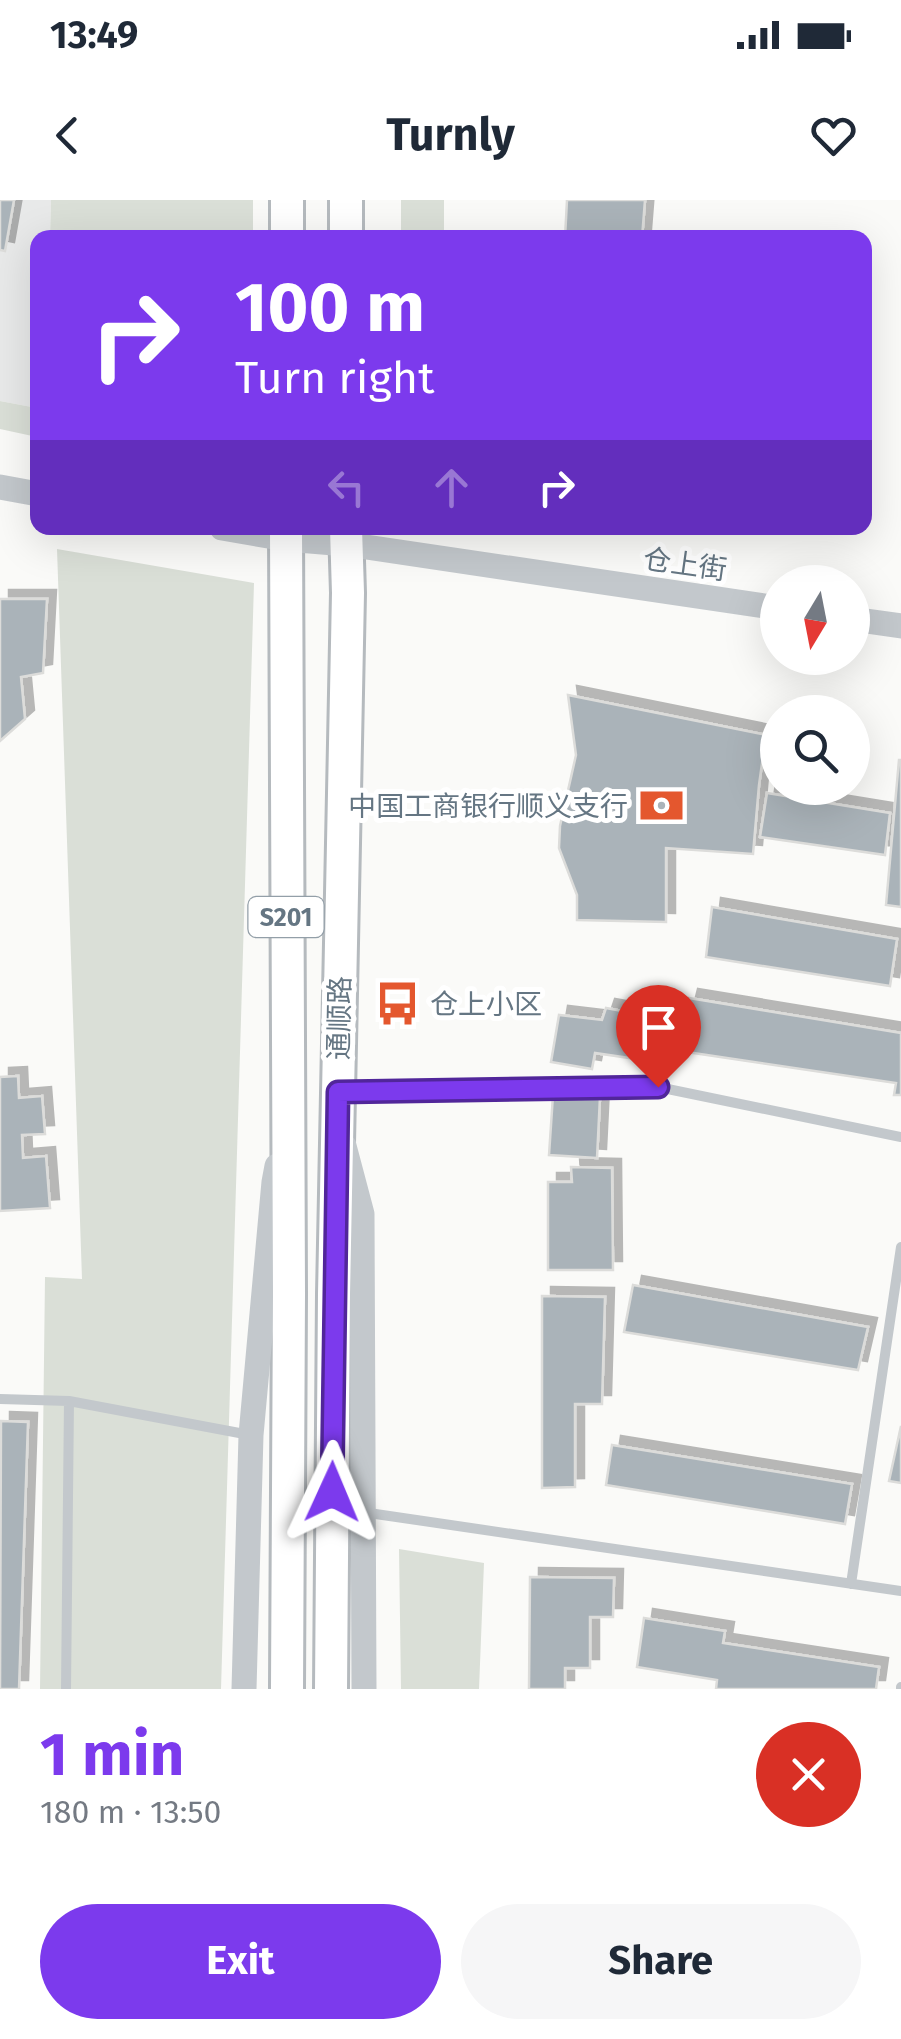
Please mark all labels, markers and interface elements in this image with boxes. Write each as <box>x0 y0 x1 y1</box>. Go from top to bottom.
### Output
text: 13:49 <box>50 12 138 58</box>
icon: back <box>40 108 95 163</box>
text: Turnly <box>386 108 515 162</box>
icon: heart <box>806 108 861 163</box>
text: 100 m <box>235 266 425 350</box>
icon: right <box>70 270 200 400</box>
text: Turn right <box>235 351 434 405</box>
icon: left <box>319 460 374 515</box>
icon: ahead <box>424 460 479 515</box>
icon: right <box>529 460 584 515</box>
street label: 仓上街 <box>641 542 729 587</box>
north arrow <box>760 565 870 675</box>
map controls <box>760 565 870 805</box>
button: search <box>760 695 870 805</box>
bank icon: 中国工商银行顺义支行 <box>637 782 685 830</box>
place label: 中国工商银行顺义支行 <box>348 790 628 823</box>
road number: S201 <box>248 897 324 937</box>
street label: 通顺路 <box>322 976 357 1060</box>
bus stop icon: 仓上小区 <box>373 980 421 1028</box>
pin <box>616 985 701 1088</box>
place label: 仓上小区 <box>430 988 542 1021</box>
icon: arrive <box>631 1000 686 1055</box>
position arrow <box>280 1440 384 1544</box>
text: 1 min <box>40 1719 184 1791</box>
button: close <box>756 1722 861 1827</box>
text: 180 m · 13:50 <box>40 1793 221 1831</box>
button: Exit <box>40 1904 441 2019</box>
button: Share <box>461 1904 861 2019</box>

